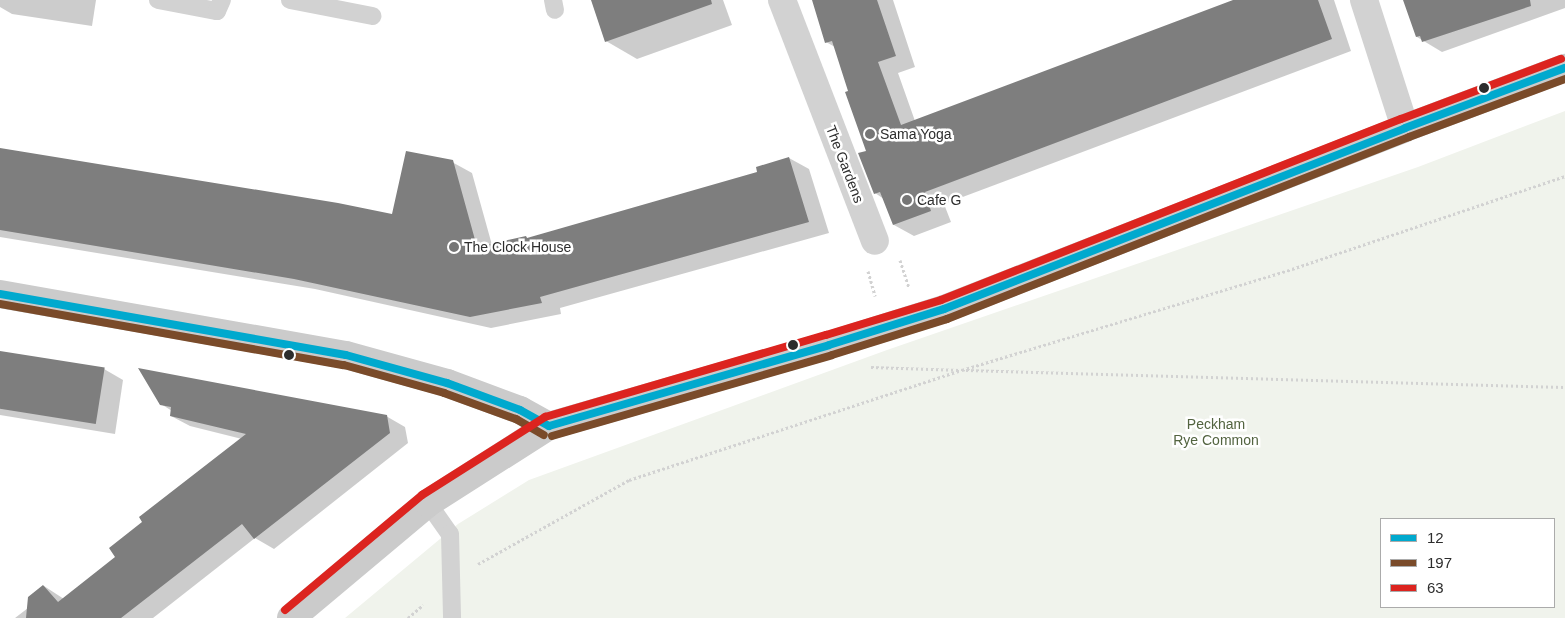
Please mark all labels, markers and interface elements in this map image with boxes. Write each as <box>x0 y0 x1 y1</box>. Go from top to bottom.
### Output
unlabelled marker <box>1479 83 1489 93</box>
street label: The Gardens <box>823 123 867 205</box>
place label: Sama Yoga <box>880 126 952 142</box>
marker: Sama Yoga <box>864 128 876 140</box>
place label: Cafe G <box>917 192 961 208</box>
marker: Cafe G <box>901 194 913 206</box>
place label: The Clock House <box>464 239 571 255</box>
marker: The Clock House <box>448 241 460 253</box>
unlabelled marker <box>788 340 798 350</box>
unlabelled marker <box>284 350 294 360</box>
park label: Peckham Rye Common <box>1173 416 1259 448</box>
legend <box>1380 518 1555 608</box>
text: 12 <box>1427 529 1444 546</box>
text: 197 <box>1427 554 1452 571</box>
text: 63 <box>1427 579 1444 596</box>

